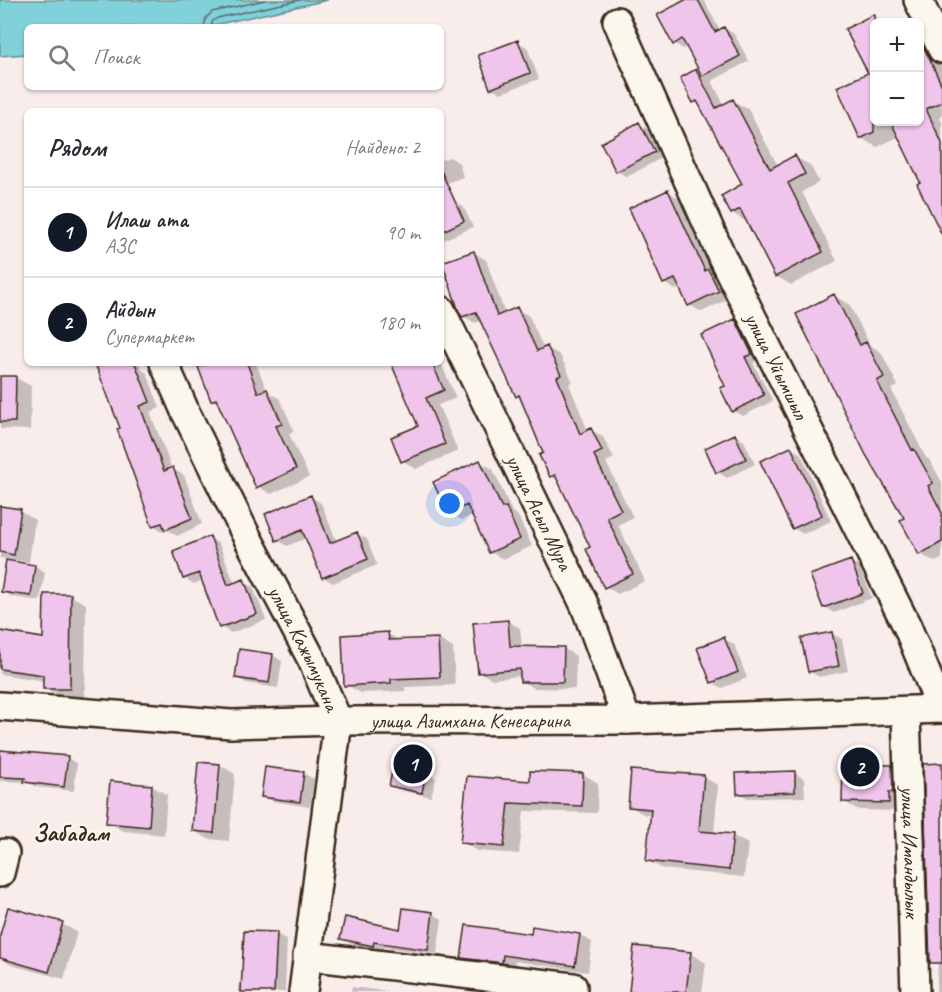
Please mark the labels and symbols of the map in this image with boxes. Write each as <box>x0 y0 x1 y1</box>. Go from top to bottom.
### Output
street label: улица Уйымшыл <box>738 307 815 425</box>
street label: улица Асыл Мура <box>499 448 579 576</box>
your location <box>435 489 464 518</box>
street label: улица Кажымукана <box>261 580 346 717</box>
street label: улица Азимхана Кенесарина <box>368 707 572 734</box>
pin: 1 <box>394 742 432 786</box>
pin: 2 <box>840 744 880 789</box>
street label: улица Имандылык <box>895 784 926 920</box>
district label: Забадам <box>33 818 111 848</box>

